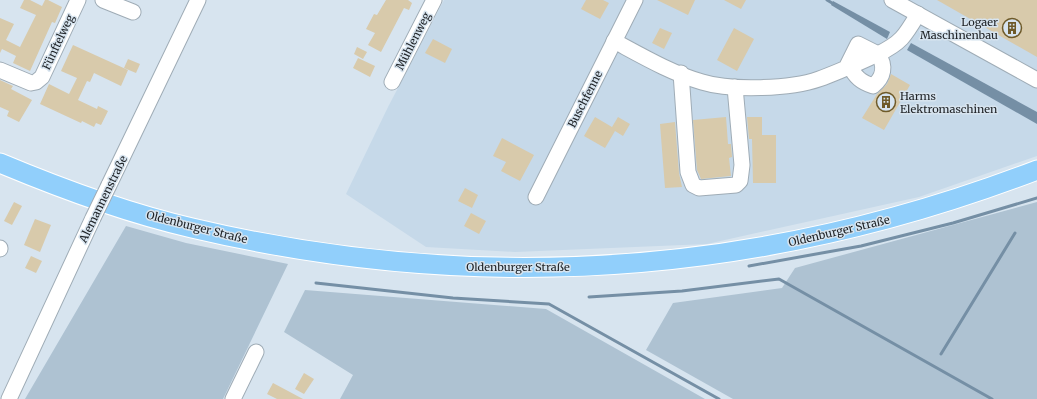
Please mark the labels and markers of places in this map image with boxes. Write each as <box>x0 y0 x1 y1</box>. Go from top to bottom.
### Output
place label: Logaer Maschinenbau <box>920 15 998 42</box>
building icon: Logaer Maschinenbau <box>1001 17 1023 39</box>
place label: Harms Elektromaschinen <box>900 89 998 116</box>
building icon: Harms Elektromaschinen <box>875 91 897 113</box>

